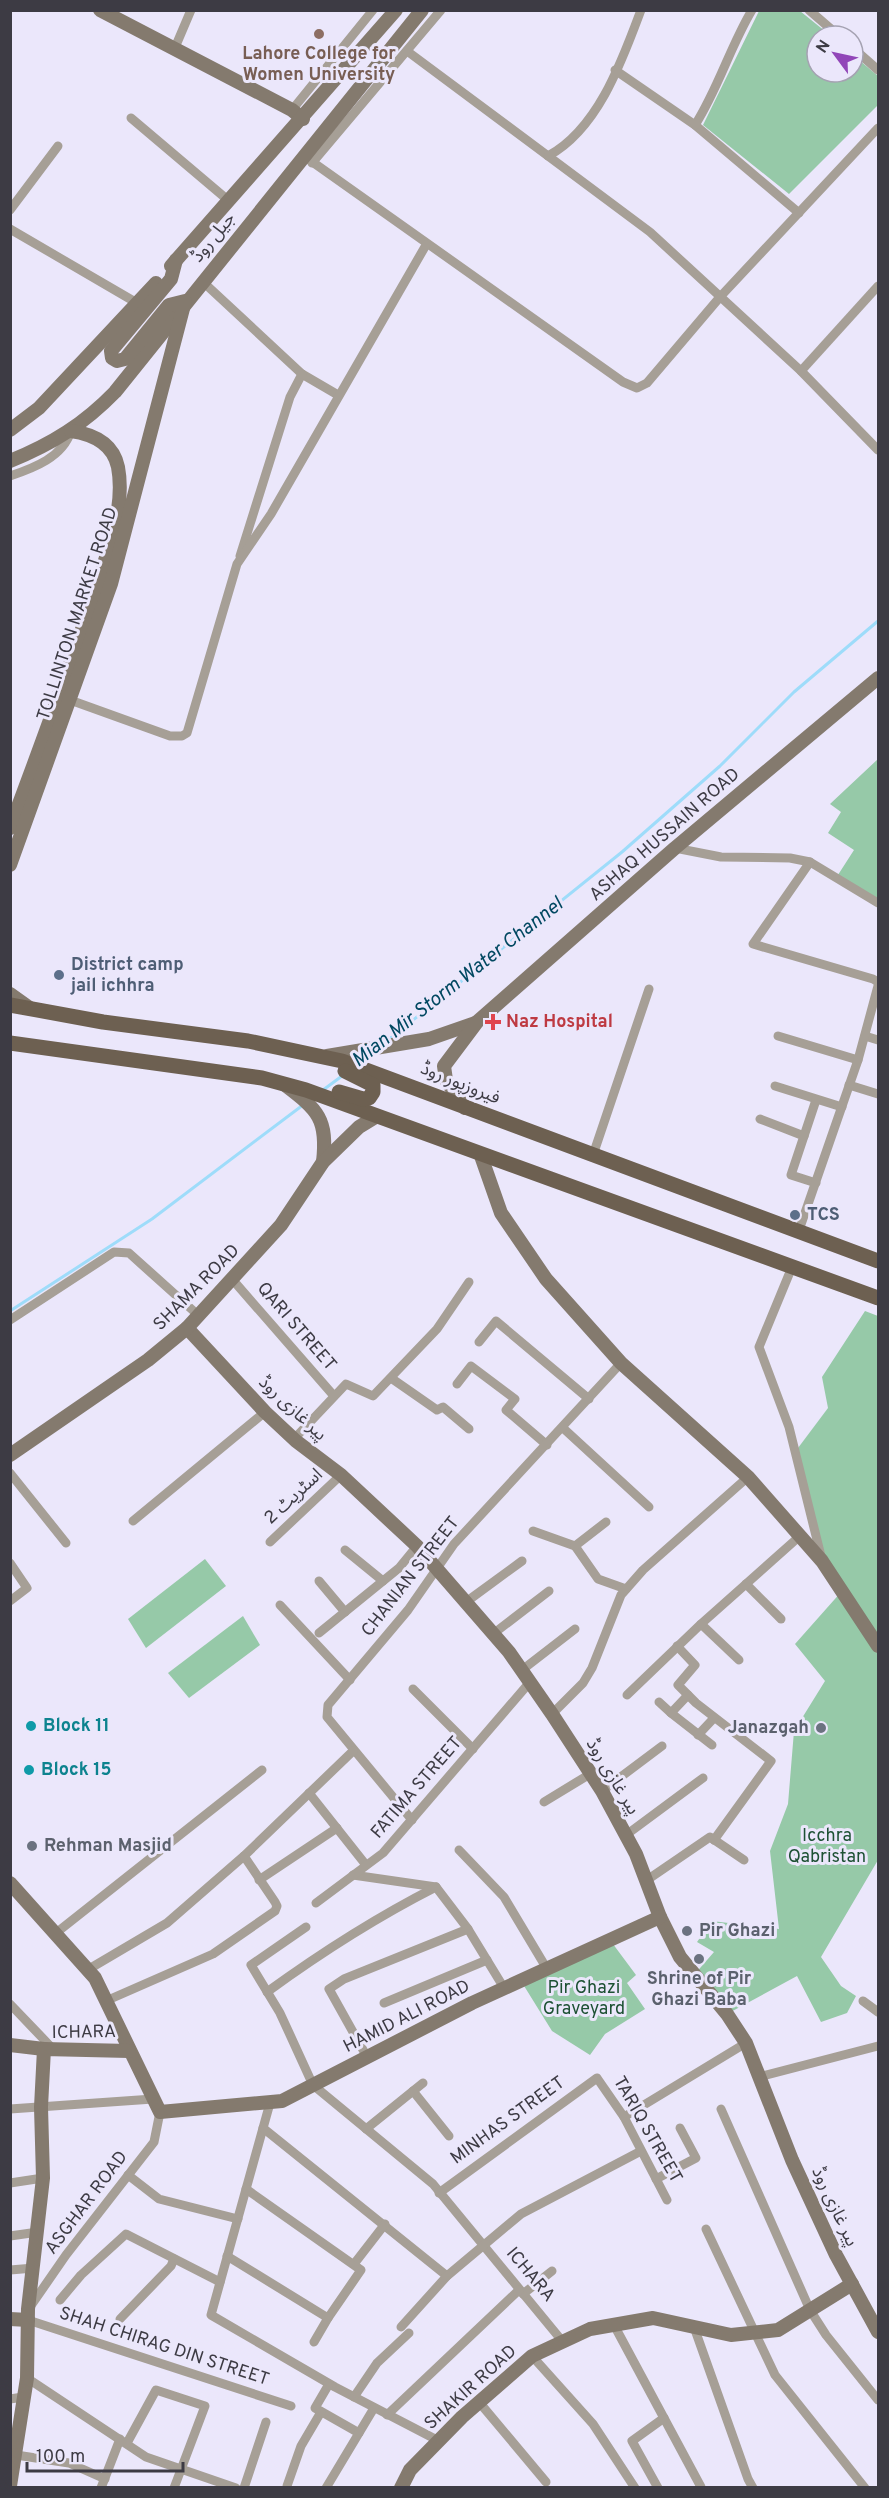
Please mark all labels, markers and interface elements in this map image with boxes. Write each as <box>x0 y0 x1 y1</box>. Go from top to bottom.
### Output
north arrow <box>805 24 865 84</box>
marker: Lahore College for Women University <box>312 27 326 41</box>
text: N <box>813 37 836 57</box>
place label: Lahore College for Women University <box>242 43 396 87</box>
street label: جیل روڈ <box>187 208 241 268</box>
street label: TOLLINTON MARKET ROAD <box>33 504 123 724</box>
street label: ASHAQ HUSSAIN ROAD <box>585 763 745 907</box>
water label: Mian Mir Storm Water Channel <box>347 892 570 1074</box>
place label: District camp jail ichhra <box>69 954 184 998</box>
marker: District camp jail ichhra <box>52 968 66 982</box>
place label: Naz Hospital <box>506 1011 613 1034</box>
marker: Naz Hospital <box>484 1013 502 1031</box>
street label: فیروزپور روڈ <box>417 1058 503 1110</box>
place label: TCS <box>807 1204 840 1227</box>
marker: TCS <box>788 1208 802 1222</box>
street label: SHAMA ROAD <box>149 1240 245 1336</box>
street label: QARI STREET <box>251 1278 341 1376</box>
street label: پیر غازی روڈ <box>253 1371 331 1447</box>
street label: اسٹریٹ 2 <box>260 1464 328 1530</box>
street label: CHANIAN STREET <box>357 1512 465 1642</box>
place label: Block 11 <box>43 1715 110 1738</box>
place label: Janazgah <box>727 1717 809 1740</box>
marker: Block 11 <box>24 1719 38 1733</box>
marker: Janazgah <box>814 1721 828 1735</box>
street label: FATIMA STREET <box>366 1732 468 1844</box>
street label: پیر غازی روڈ <box>580 1734 644 1820</box>
place label: Block 15 <box>41 1759 111 1782</box>
marker: Block 15 <box>22 1763 36 1777</box>
park label: Icchra Qabristan <box>788 1825 866 1869</box>
place label: Rehman Masjid <box>44 1835 172 1858</box>
marker: Rehman Masjid <box>25 1839 39 1853</box>
place label: Pir Ghazi <box>699 1920 775 1943</box>
marker: Pir Ghazi <box>680 1924 694 1938</box>
marker: Shrine of Pir Ghazi Baba <box>692 1952 706 1966</box>
place label: Shrine of Pir Ghazi Baba <box>647 1968 752 2012</box>
street label: HAMID ALI ROAD <box>340 1975 474 2059</box>
park label: Pir Ghazi Graveyard <box>543 1977 625 2021</box>
street label: ICHARA <box>52 2021 116 2045</box>
street label: MINHAS STREET <box>446 2072 570 2170</box>
street label: TARIQ STREET <box>607 2073 687 2187</box>
street label: ASGHAR ROAD <box>41 2147 133 2259</box>
street label: پیر غازی روڈ <box>806 2163 862 2251</box>
street label: ICHARA <box>500 2243 560 2307</box>
street label: SHAH CHIRAG DIN STREET <box>56 2302 272 2392</box>
street label: SHAKIR ROAD <box>420 2341 522 2435</box>
scale bar <box>27 2435 183 2473</box>
text: 100 m <box>36 2446 85 2469</box>

